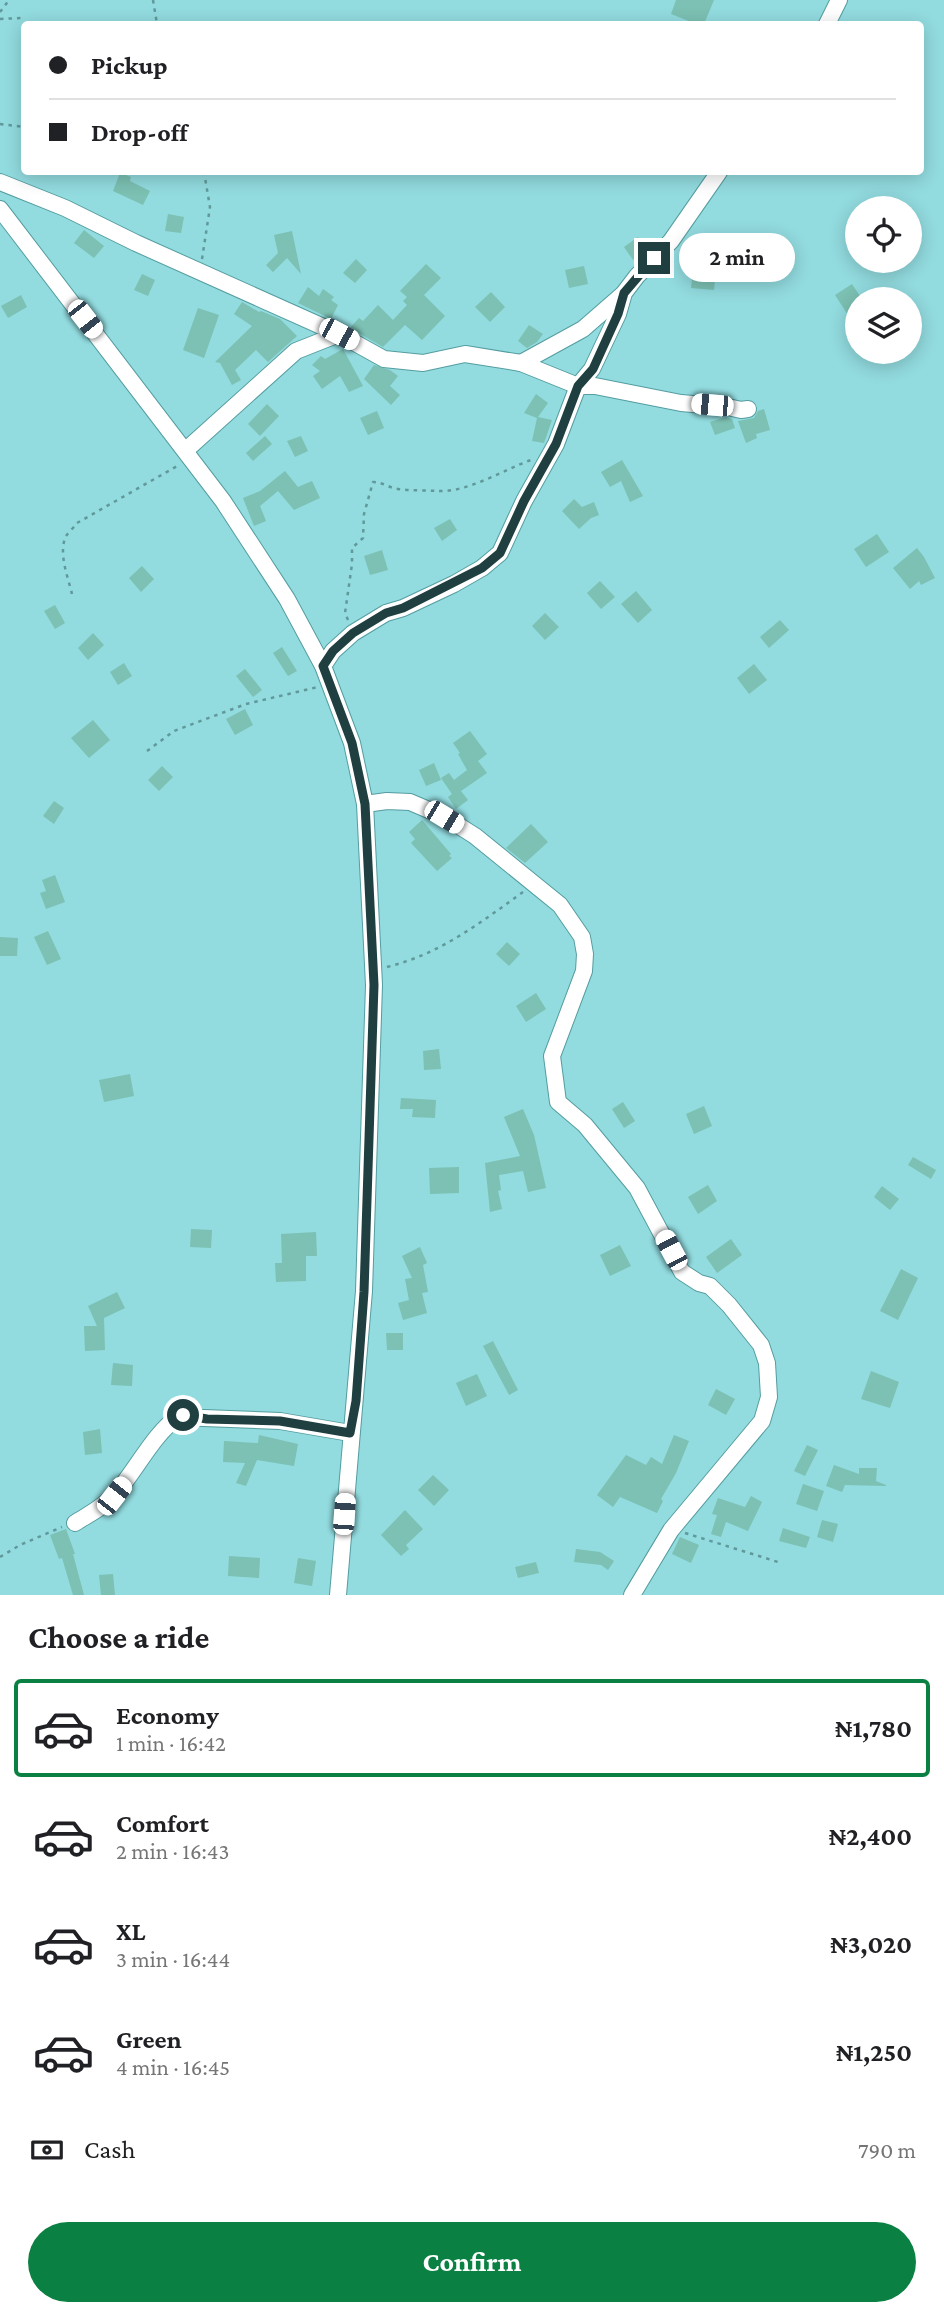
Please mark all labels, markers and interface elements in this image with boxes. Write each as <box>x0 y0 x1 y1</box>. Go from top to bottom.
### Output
text: Pickup <box>91 51 168 80</box>
text: Drop-off <box>91 118 188 147</box>
map controls <box>845 196 922 364</box>
button: locate <box>845 196 922 273</box>
callout: 2 min <box>678 233 794 282</box>
route end <box>638 242 670 274</box>
text: 2 min <box>709 244 765 270</box>
button: layers <box>845 287 922 364</box>
car <box>64 296 107 342</box>
car <box>316 315 363 353</box>
car <box>691 393 734 417</box>
car <box>421 797 468 837</box>
car <box>652 1227 691 1273</box>
route start <box>167 1399 199 1431</box>
car <box>93 1473 136 1519</box>
car <box>333 1492 356 1536</box>
text: Choose a ride <box>28 1619 209 1655</box>
icon: car <box>32 1697 95 1760</box>
text: Economy <box>116 1701 219 1730</box>
text: ₦1,780 <box>835 1714 912 1743</box>
text: 1 min · 16:42 <box>116 1730 226 1756</box>
icon: car <box>32 1805 95 1868</box>
text: Comfort <box>116 1809 209 1838</box>
text: ₦2,400 <box>829 1822 912 1851</box>
text: 2 min · 16:43 <box>116 1838 229 1864</box>
icon: car <box>32 1913 95 1976</box>
text: XL <box>116 1917 145 1946</box>
text: ₦3,020 <box>830 1930 912 1959</box>
text: 3 min · 16:44 <box>116 1946 230 1972</box>
icon: car <box>32 2021 95 2084</box>
text: Green <box>116 2025 182 2054</box>
text: ₦1,250 <box>836 2038 912 2067</box>
text: 4 min · 16:45 <box>116 2054 230 2080</box>
icon: cash <box>28 2131 66 2169</box>
text: Cash <box>84 2135 135 2164</box>
text: 790 m <box>858 2137 916 2163</box>
button: Confirm <box>28 2222 916 2302</box>

